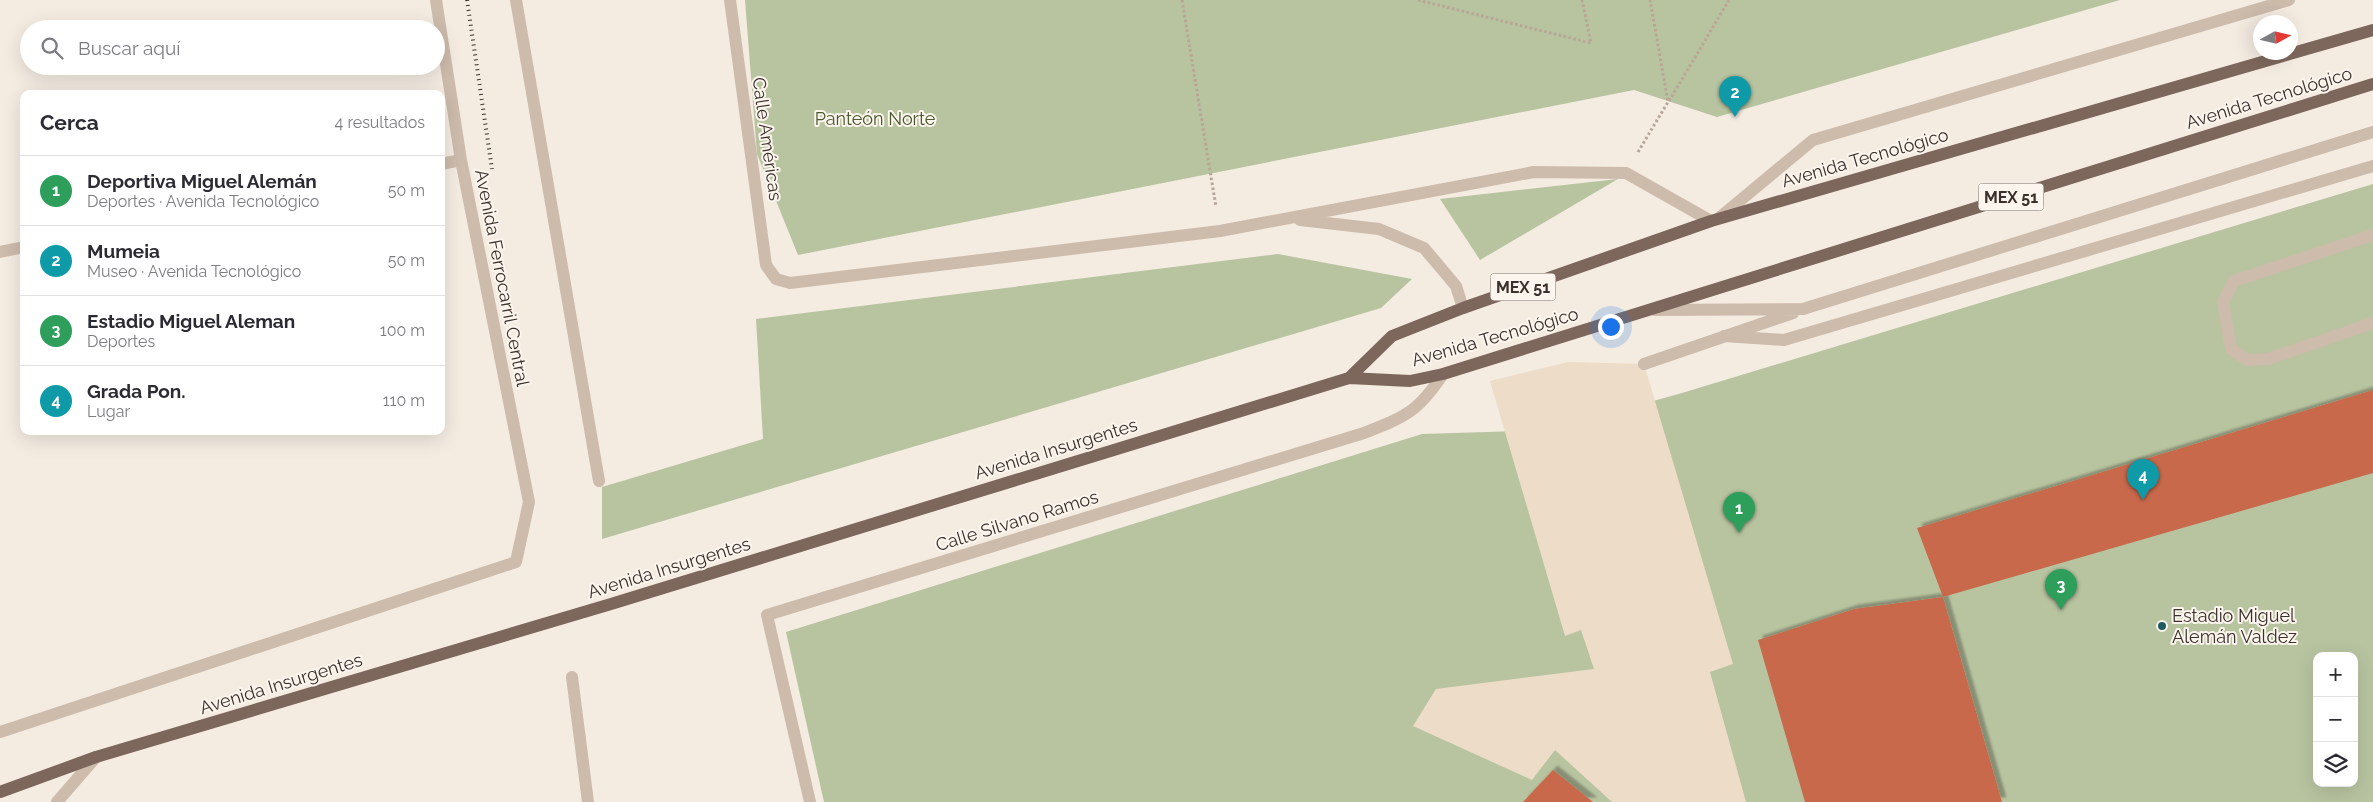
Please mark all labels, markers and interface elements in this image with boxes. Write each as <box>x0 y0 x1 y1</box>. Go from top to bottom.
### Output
north arrow <box>2253 15 2298 60</box>
search box <box>20 20 445 75</box>
icon: search <box>38 34 66 62</box>
text: Buscar aquí <box>78 37 180 59</box>
street label: Avenida Tecnológico <box>2183 62 2355 133</box>
street label: Calle Américas <box>748 76 787 202</box>
pin: 2 <box>1719 76 1751 117</box>
park label: Panteón Norte <box>815 108 936 129</box>
text: Cerca <box>40 110 99 135</box>
text: 4 resultados <box>335 113 425 132</box>
street label: Avenida Tecnológico <box>1779 124 1951 191</box>
street label: Avenida Ferrocarril Central <box>471 168 534 388</box>
text: Deportiva Miguel Alemán <box>87 170 317 192</box>
text: 1 <box>52 181 60 200</box>
text: 50 m <box>388 181 425 200</box>
road number: MEX 51 <box>1978 183 2044 210</box>
text: Deportes · Avenida Tecnológico <box>87 192 319 211</box>
text: Mumeia <box>87 240 160 262</box>
text: 2 <box>51 251 61 270</box>
text: 50 m <box>388 251 425 270</box>
text: Museo · Avenida Tecnológico <box>87 262 301 281</box>
road number: MEX 51 <box>1490 274 1556 300</box>
street label: Avenida Tecnológico <box>1409 303 1581 370</box>
text: Estadio Miguel Aleman <box>87 310 295 332</box>
your location <box>1598 314 1624 340</box>
text: 3 <box>52 321 60 340</box>
text: 100 m <box>380 321 425 340</box>
text: Deportes <box>87 332 155 351</box>
text: Grada Pon. <box>87 380 186 402</box>
text: 4 <box>51 391 61 410</box>
text: 110 m <box>383 391 425 410</box>
text: Lugar <box>87 402 130 421</box>
street label: Avenida Insurgentes <box>972 414 1140 483</box>
pin: 4 <box>2127 459 2159 500</box>
street label: Calle Silvano Ramos <box>933 486 1101 555</box>
pin: 1 <box>1723 492 1755 533</box>
street label: Avenida Insurgentes <box>585 533 753 602</box>
pin: 3 <box>2045 569 2077 610</box>
place label: Estadio Miguel Alemán Valdez <box>2172 605 2297 647</box>
marker: Estadio Miguel Alemán Valdez <box>2156 620 2168 632</box>
street label: Avenida Insurgentes <box>197 649 365 718</box>
map controls <box>2313 652 2358 787</box>
button: + <box>2313 652 2358 697</box>
button: − <box>2313 697 2358 742</box>
button: layers <box>2313 742 2358 787</box>

